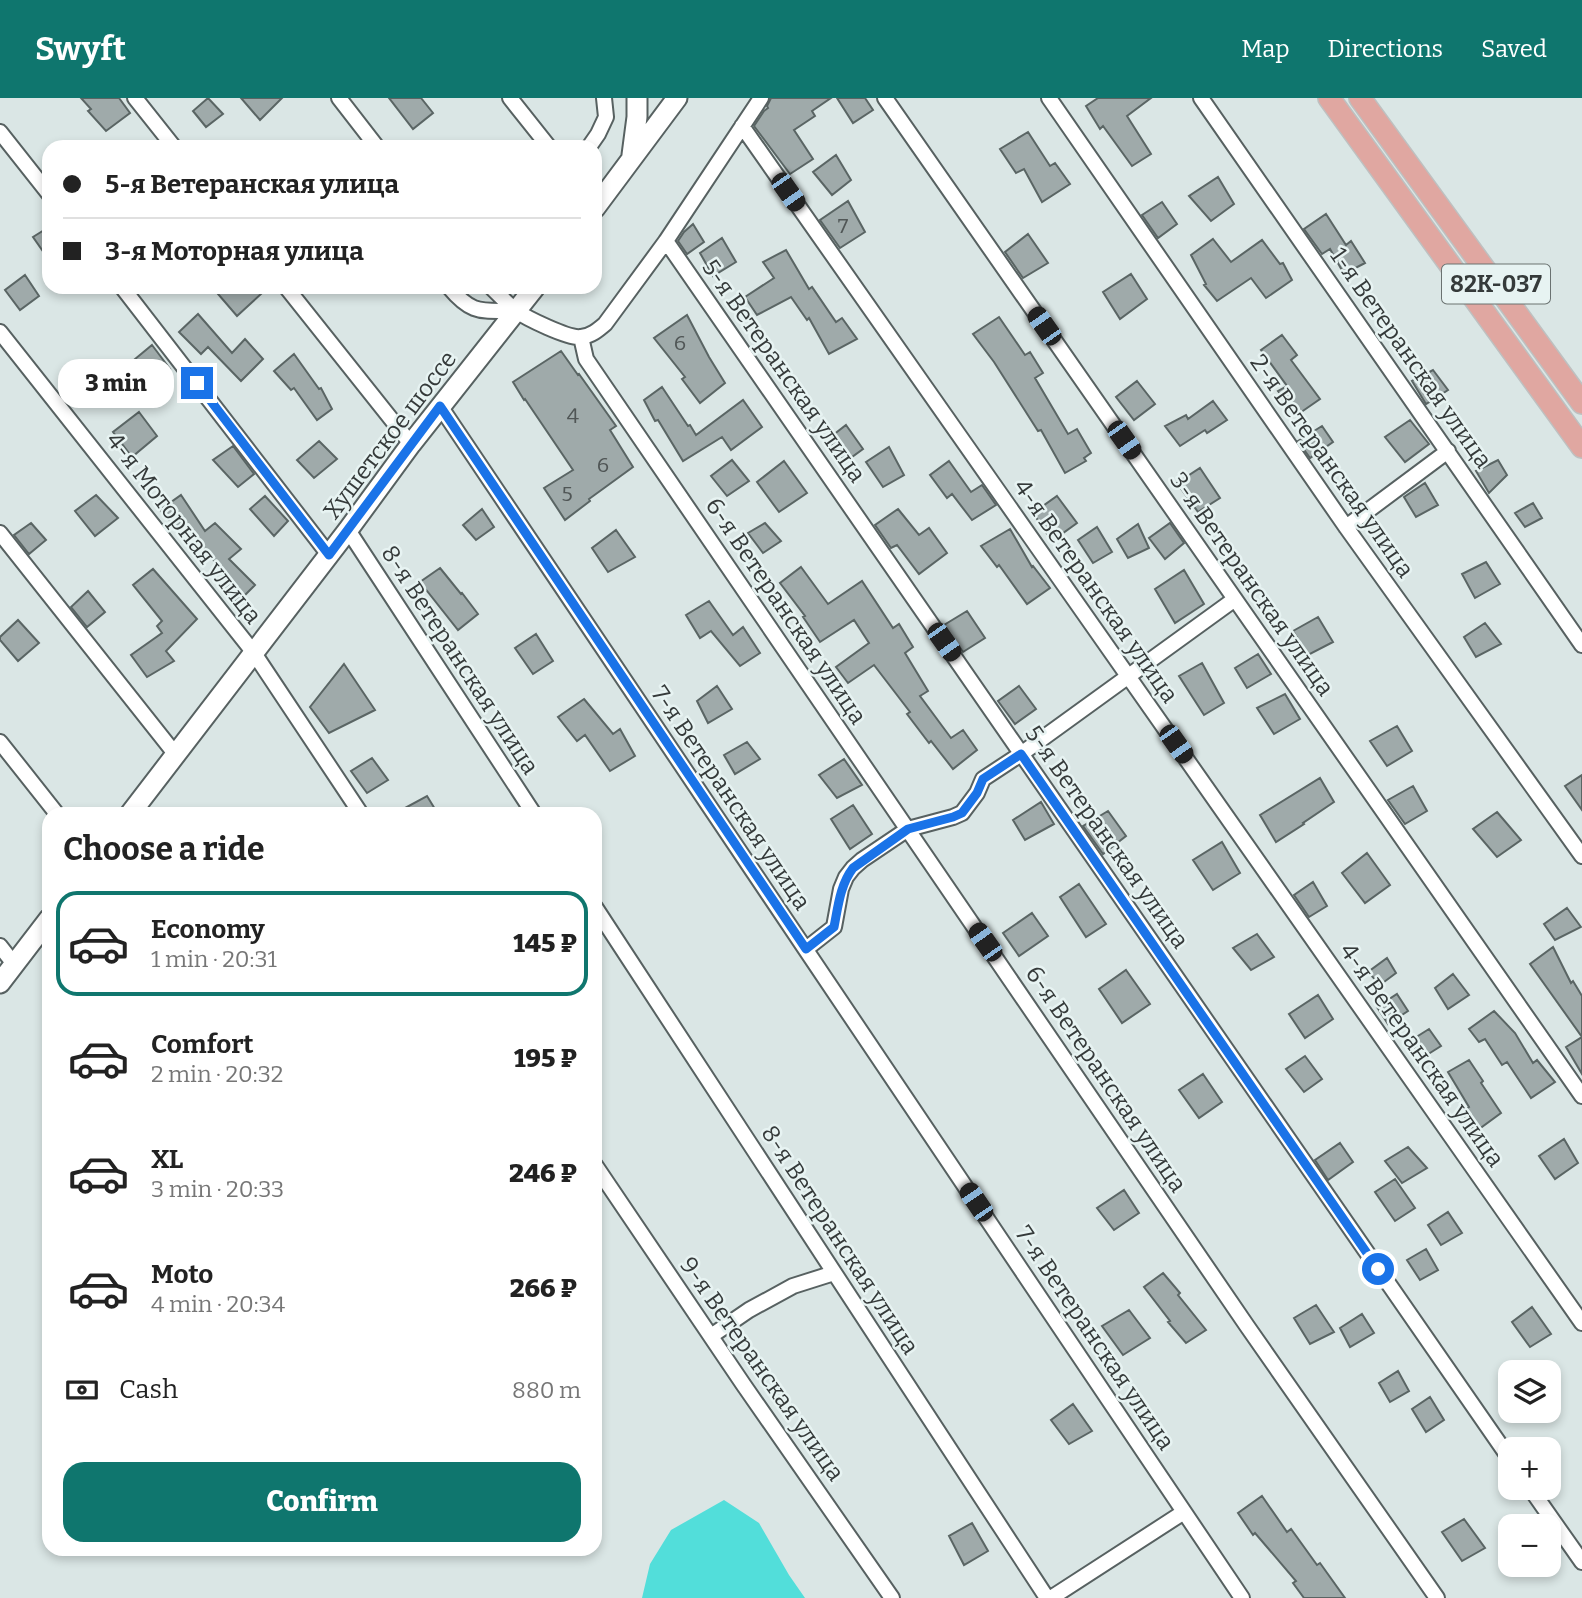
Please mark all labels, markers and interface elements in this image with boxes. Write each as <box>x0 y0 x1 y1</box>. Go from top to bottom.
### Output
text: Swyft <box>35 29 126 69</box>
text: Map <box>1241 35 1290 63</box>
text: Directions <box>1328 35 1443 63</box>
text: Saved <box>1481 35 1547 63</box>
text: 5-я Ветеранская улица <box>105 169 399 200</box>
car <box>768 169 809 215</box>
house number: 7 <box>838 213 849 239</box>
text: 3-я Моторная улица <box>105 236 364 267</box>
street label: 1-я Ветеранская улица <box>1324 242 1498 474</box>
street label: 5-я Ветеранская улица <box>696 254 872 488</box>
road number: 82К-037 <box>1442 265 1550 304</box>
car <box>1024 303 1065 349</box>
house number: 6 <box>674 330 686 356</box>
street label: Хушетское шоссе <box>318 345 462 525</box>
street label: 2-я Ветеранская улица <box>1244 349 1420 583</box>
callout: 3 min <box>57 358 172 408</box>
route end <box>181 367 213 399</box>
text: 3 min <box>85 369 147 397</box>
house number: 4 <box>567 403 579 429</box>
car <box>1104 417 1145 463</box>
street label: 4-я Моторная улица <box>101 427 267 629</box>
house number: 6 <box>597 452 609 478</box>
street label: 3-я Ветеранская улица <box>1164 467 1340 701</box>
street label: 4-я Ветеранская улица <box>1008 474 1184 708</box>
house number: 5 <box>561 481 573 507</box>
street label: 6-я Ветеранская улица <box>700 493 872 729</box>
street label: 8-я Ветеранская улица <box>375 540 545 780</box>
car <box>924 619 965 665</box>
street label: 7-я Ветеранская улица <box>646 681 816 915</box>
street label: 5-я Ветеранская улица <box>1019 720 1195 954</box>
car <box>1156 721 1197 767</box>
text: Choose a ride <box>63 830 264 868</box>
icon: car <box>67 912 130 975</box>
text: Economy <box>151 914 265 945</box>
car <box>965 919 1006 965</box>
text: 145 ₽ <box>513 928 577 959</box>
street label: 4-я Ветеранская улица <box>1334 938 1510 1172</box>
text: 1 min · 20:31 <box>151 945 277 973</box>
street label: 6-я Ветеранская улица <box>1020 961 1192 1197</box>
icon: car <box>67 1027 130 1090</box>
text: Comfort <box>151 1029 254 1060</box>
text: 195 ₽ <box>514 1043 577 1074</box>
text: 2 min · 20:32 <box>151 1060 283 1088</box>
street label: 8-я Ветеранская улица <box>755 1120 925 1360</box>
icon: car <box>67 1142 130 1205</box>
text: XL <box>151 1144 183 1175</box>
text: 246 ₽ <box>509 1158 577 1189</box>
text: 3 min · 20:33 <box>151 1175 284 1203</box>
car <box>956 1179 997 1225</box>
street label: 7-я Ветеранская улица <box>1010 1221 1180 1455</box>
street label: 9-я Ветеранская улица <box>674 1252 850 1486</box>
route start <box>1362 1253 1394 1285</box>
icon: car <box>67 1257 130 1320</box>
text: Moto <box>151 1259 213 1290</box>
text: 266 ₽ <box>510 1273 577 1304</box>
text: 4 min · 20:34 <box>151 1290 285 1318</box>
map controls <box>1498 1360 1561 1577</box>
button: layers <box>1498 1360 1561 1423</box>
icon: cash <box>63 1371 101 1409</box>
text: Cash <box>119 1374 178 1405</box>
text: 880 m <box>512 1376 581 1404</box>
button: + <box>1498 1437 1561 1500</box>
button: Confirm <box>63 1462 581 1542</box>
button: − <box>1498 1514 1561 1577</box>

